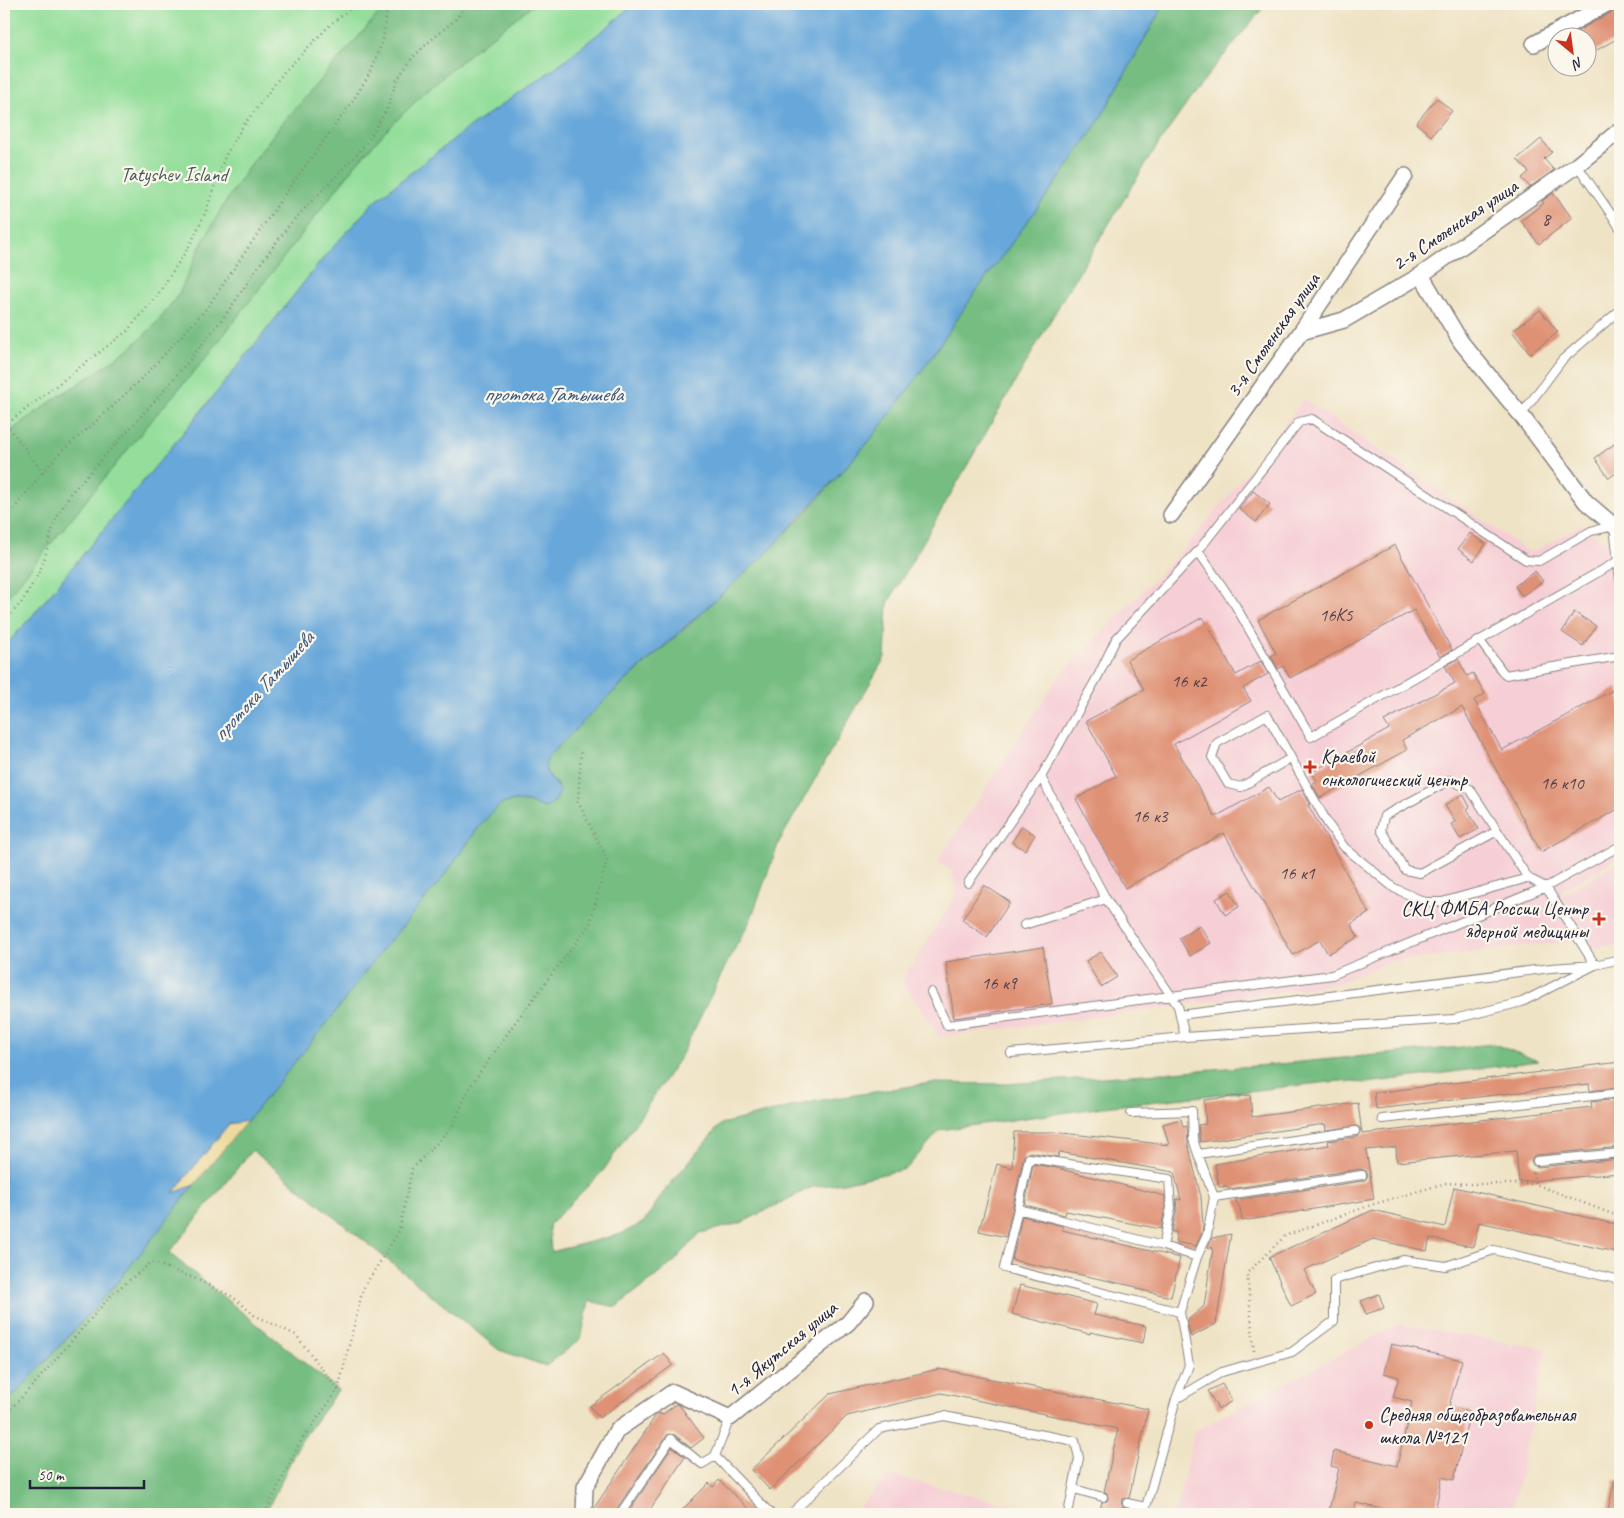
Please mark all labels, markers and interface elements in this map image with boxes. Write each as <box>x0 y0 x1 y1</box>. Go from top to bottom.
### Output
north arrow <box>1546 28 1596 78</box>
text: N <box>1568 53 1586 74</box>
park label: Tatyshev Island <box>121 162 231 187</box>
street label: 2-я Смоленская улица <box>1387 173 1524 276</box>
house number: 8 <box>1542 208 1552 230</box>
street label: 3-я Смоленская улица <box>1221 266 1326 402</box>
water label: протока Татышева <box>484 381 625 407</box>
house number: 16К5 <box>1319 604 1354 626</box>
water label: протока Татышева <box>207 624 321 746</box>
house number: 16 к2 <box>1171 670 1209 692</box>
place label: Краевой онкологический центр <box>1321 744 1469 792</box>
marker: Краевой онкологический центр <box>1303 760 1317 774</box>
house number: 16 к10 <box>1540 772 1586 794</box>
house number: 16 к3 <box>1132 805 1170 827</box>
house number: 16 к1 <box>1279 862 1316 884</box>
place label: СКЦ ФМБА России Центр ядерной медицины <box>1401 896 1589 944</box>
marker: СКЦ ФМБА России Центр ядерной медицины <box>1592 912 1606 926</box>
house number: 16 к9 <box>981 972 1019 994</box>
street label: 1-я Якутская улица <box>722 1295 843 1403</box>
place label: Средняя общеобразовательная школа №121 <box>1379 1402 1578 1450</box>
marker: Средняя общеобразовательная школа №121 <box>1363 1419 1375 1431</box>
scale bar <box>30 1458 144 1490</box>
text: 50 m <box>38 1466 65 1485</box>

